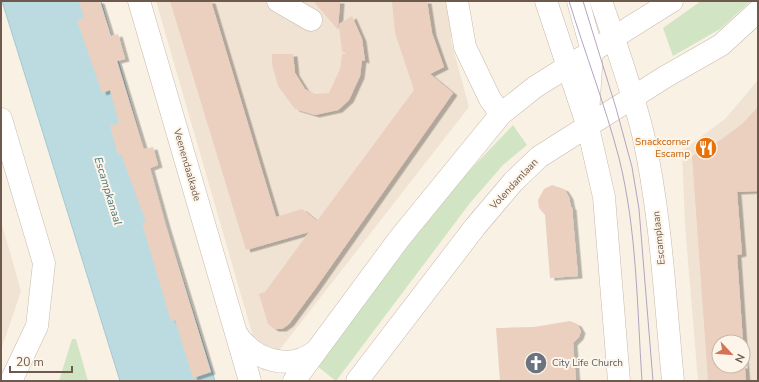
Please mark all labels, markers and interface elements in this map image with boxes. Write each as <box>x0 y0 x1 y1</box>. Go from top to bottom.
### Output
street label: Veenendaalkade <box>170 126 204 203</box>
place label: Snackcorner Escamp <box>635 135 690 161</box>
restaurant icon: Snackcorner Escamp <box>693 135 719 161</box>
water label: Escampkanaal <box>90 155 126 227</box>
street label: Volendamlaan <box>486 156 541 213</box>
street label: Escamplaan <box>649 210 669 266</box>
north arrow <box>711 334 751 374</box>
scale bar <box>10 348 72 374</box>
church icon: City Life Church <box>523 350 549 376</box>
text: N <box>731 351 748 365</box>
text: 20 m <box>16 354 44 370</box>
place label: City Life Church <box>552 356 623 370</box>

